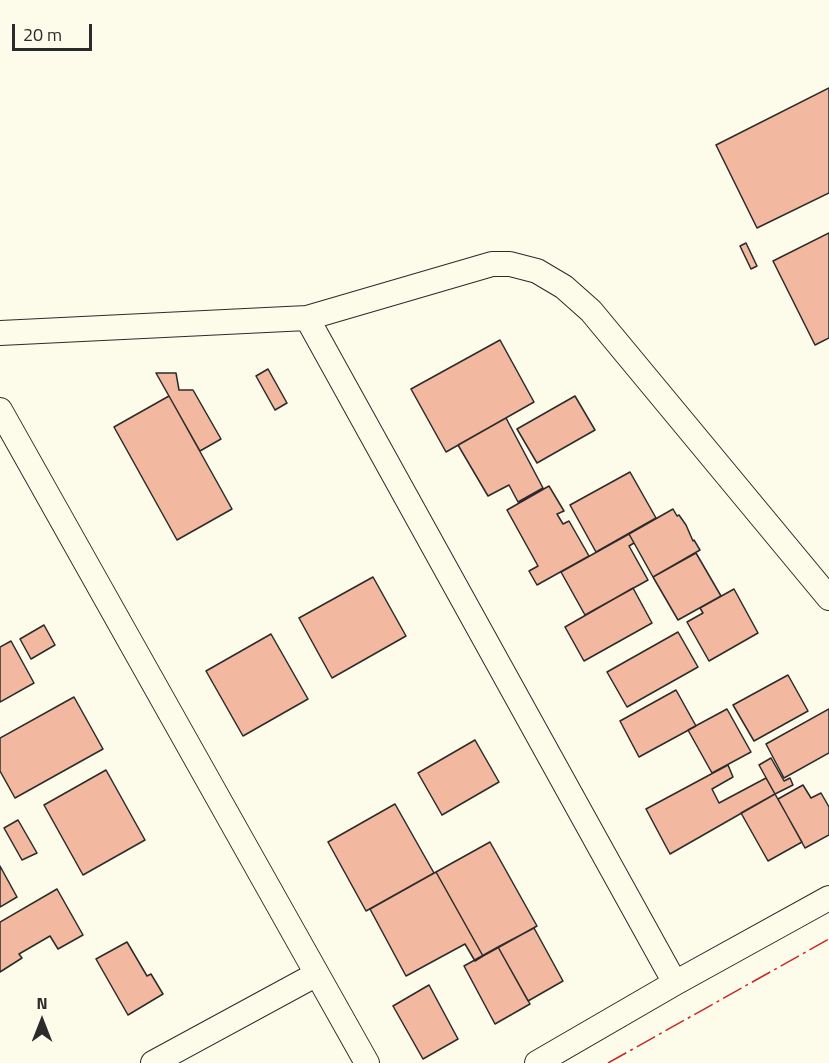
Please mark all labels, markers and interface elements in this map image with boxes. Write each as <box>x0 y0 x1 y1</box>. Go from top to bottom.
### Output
scale bar <box>15 12 94 50</box>
text: 20 m <box>23 21 62 48</box>
north arrow <box>12 991 72 1051</box>
text: N <box>36 991 48 1015</box>

